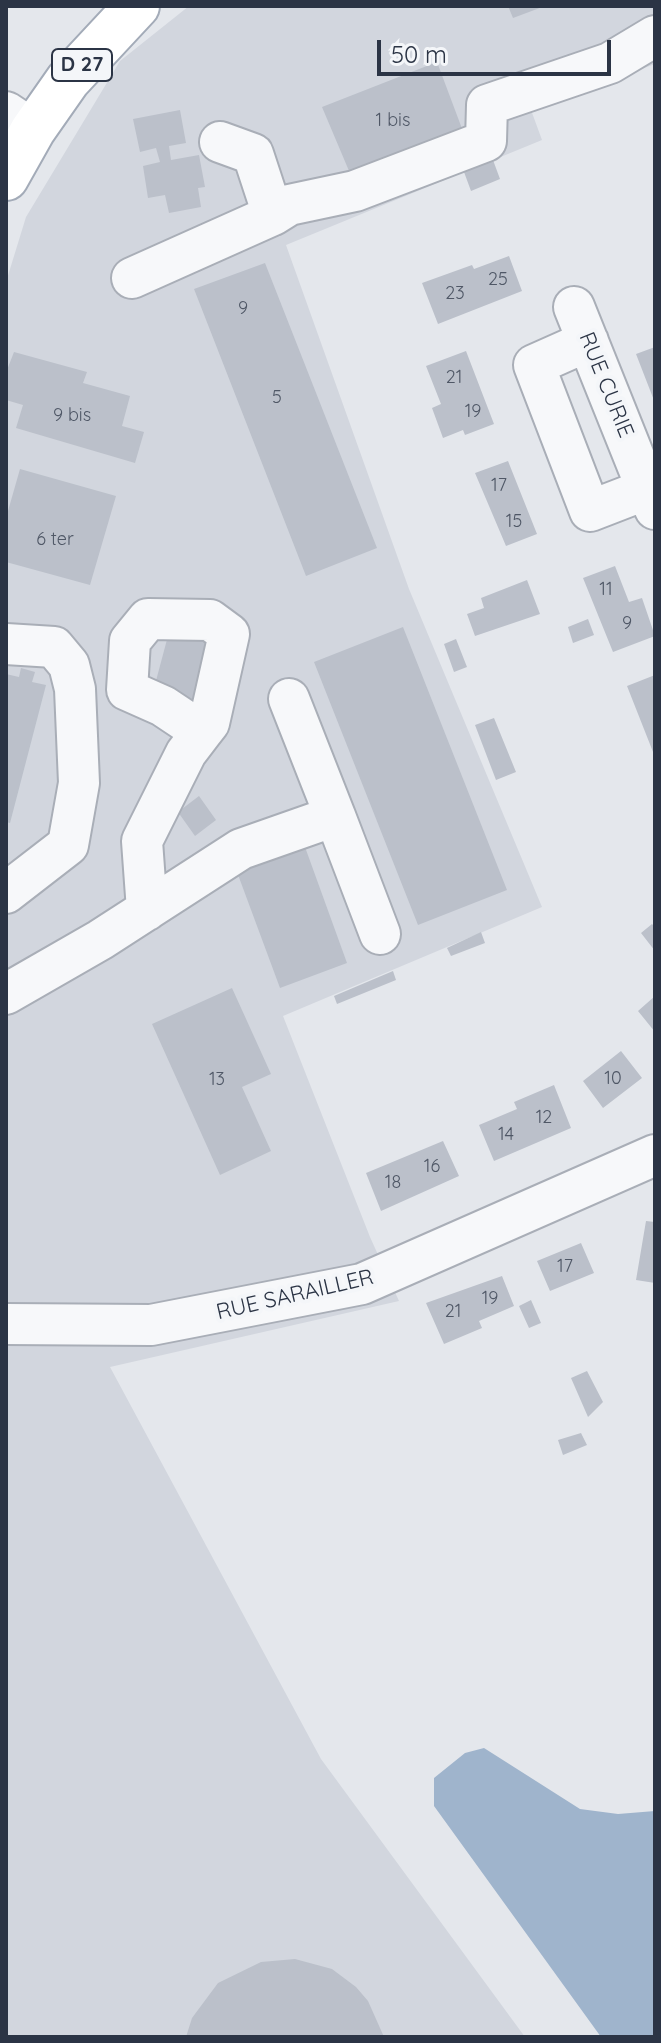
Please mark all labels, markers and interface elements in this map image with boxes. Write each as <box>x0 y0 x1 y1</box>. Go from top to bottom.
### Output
scale bar <box>381 24 615 74</box>
text: 50 m <box>391 39 447 69</box>
road number: D 27 <box>52 49 112 81</box>
house number: 1 bis <box>376 110 410 132</box>
house number: 25 <box>488 269 508 291</box>
house number: 23 <box>445 283 465 305</box>
house number: 9 <box>238 298 248 320</box>
street label: RUE CURIE <box>573 328 639 442</box>
house number: 21 <box>446 367 462 389</box>
house number: 5 <box>272 387 282 409</box>
house number: 19 <box>465 401 481 423</box>
house number: 9 bis <box>53 405 91 427</box>
house number: 17 <box>491 475 507 497</box>
house number: 15 <box>506 511 522 533</box>
house number: 6 ter <box>36 529 74 551</box>
house number: 11 <box>599 579 613 601</box>
house number: 9 <box>622 613 632 635</box>
house number: 10 <box>604 1068 622 1090</box>
house number: 13 <box>209 1069 225 1091</box>
house number: 12 <box>536 1107 552 1129</box>
house number: 14 <box>498 1124 514 1146</box>
house number: 16 <box>424 1156 440 1178</box>
house number: 18 <box>385 1172 401 1194</box>
house number: 17 <box>557 1256 573 1278</box>
street label: RUE SARAILLER <box>214 1264 376 1326</box>
house number: 19 <box>482 1288 498 1310</box>
house number: 21 <box>445 1301 461 1323</box>

